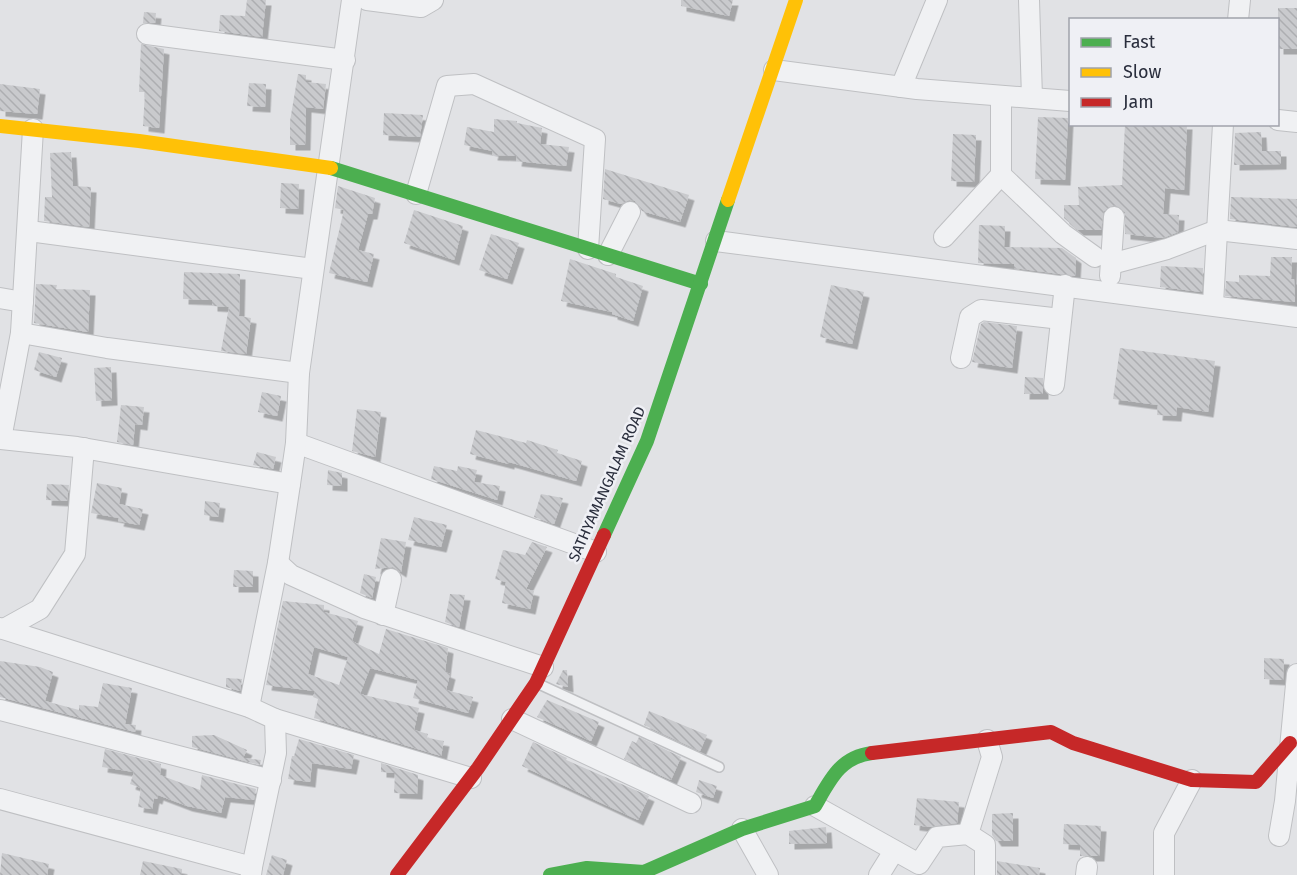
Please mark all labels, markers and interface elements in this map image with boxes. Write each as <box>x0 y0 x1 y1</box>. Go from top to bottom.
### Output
legend <box>1069 18 1279 126</box>
text: Fast <box>1123 31 1156 53</box>
text: Slow <box>1123 61 1162 83</box>
text: Jam <box>1123 91 1154 113</box>
street label: SATHYAMANGALAM ROAD <box>565 404 649 564</box>

